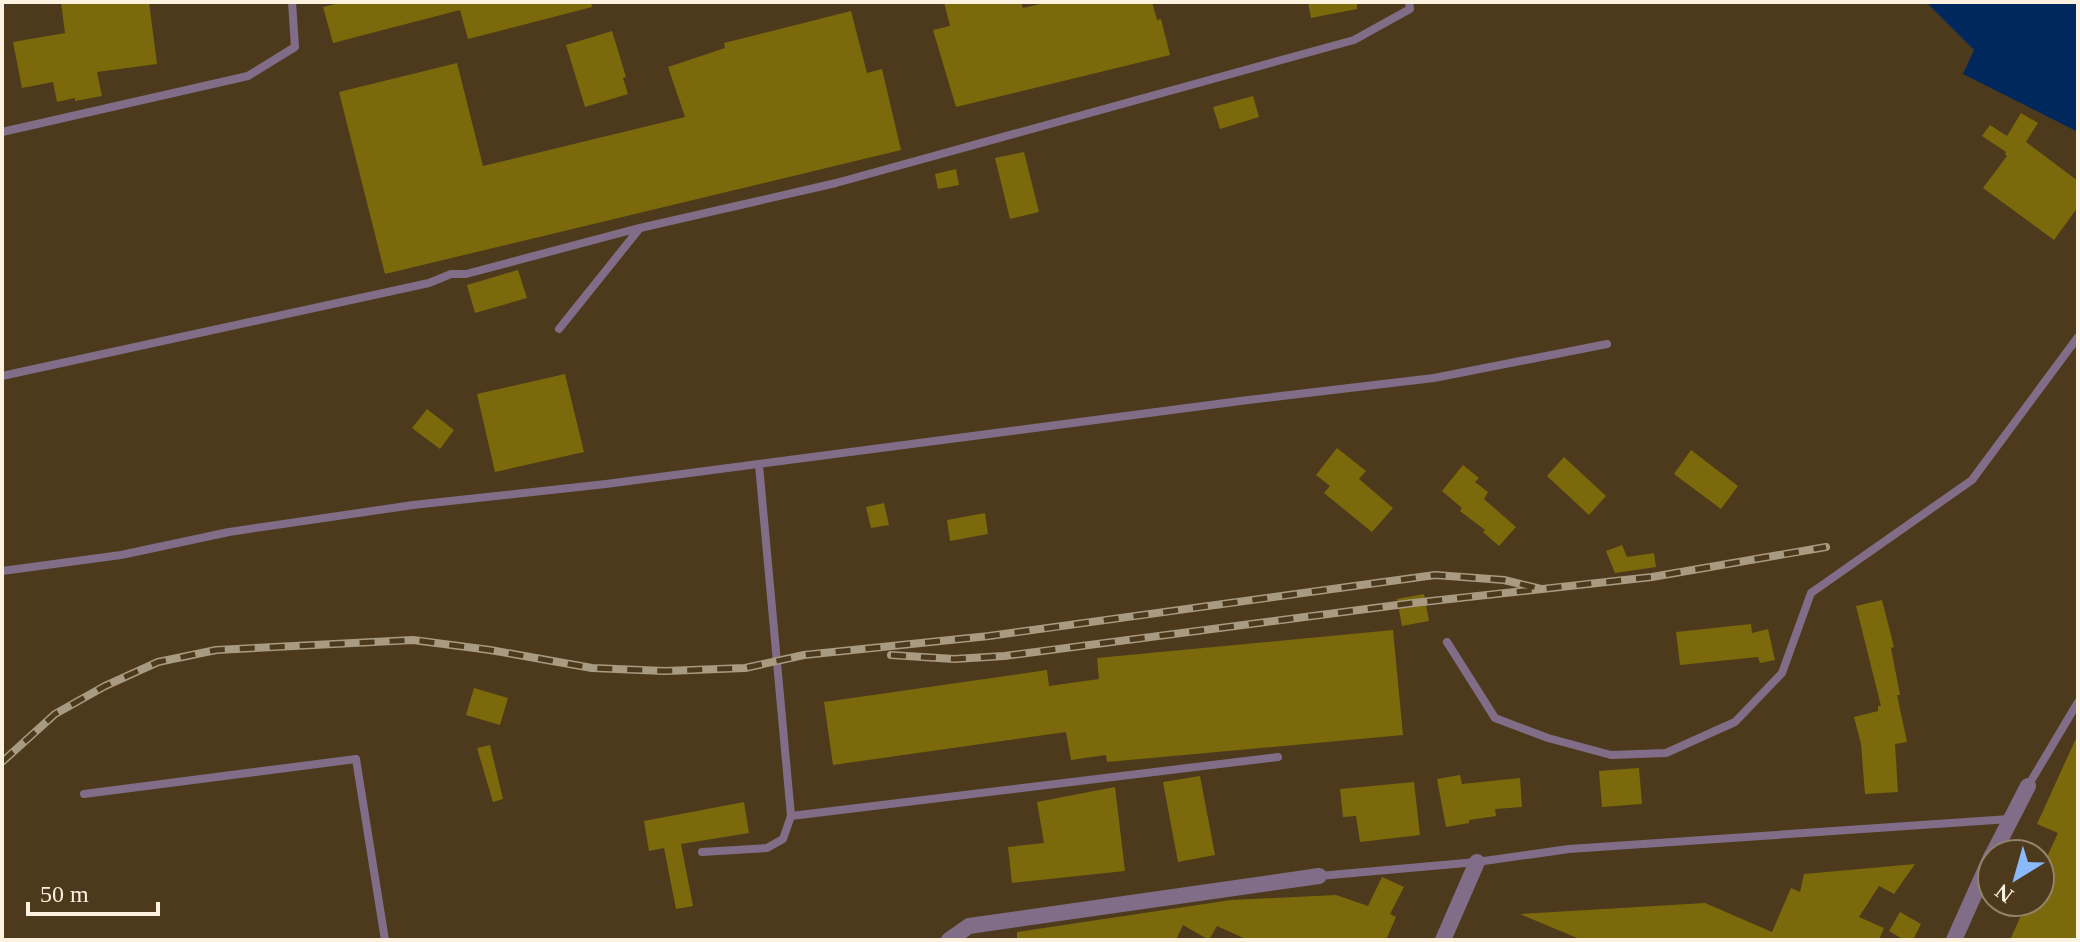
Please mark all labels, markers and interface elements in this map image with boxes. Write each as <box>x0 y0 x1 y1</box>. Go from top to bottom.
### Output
north arrow <box>1976 838 2056 918</box>
scale bar <box>28 866 158 916</box>
text: N <box>1990 879 2018 908</box>
text: 50 m <box>40 881 89 907</box>

